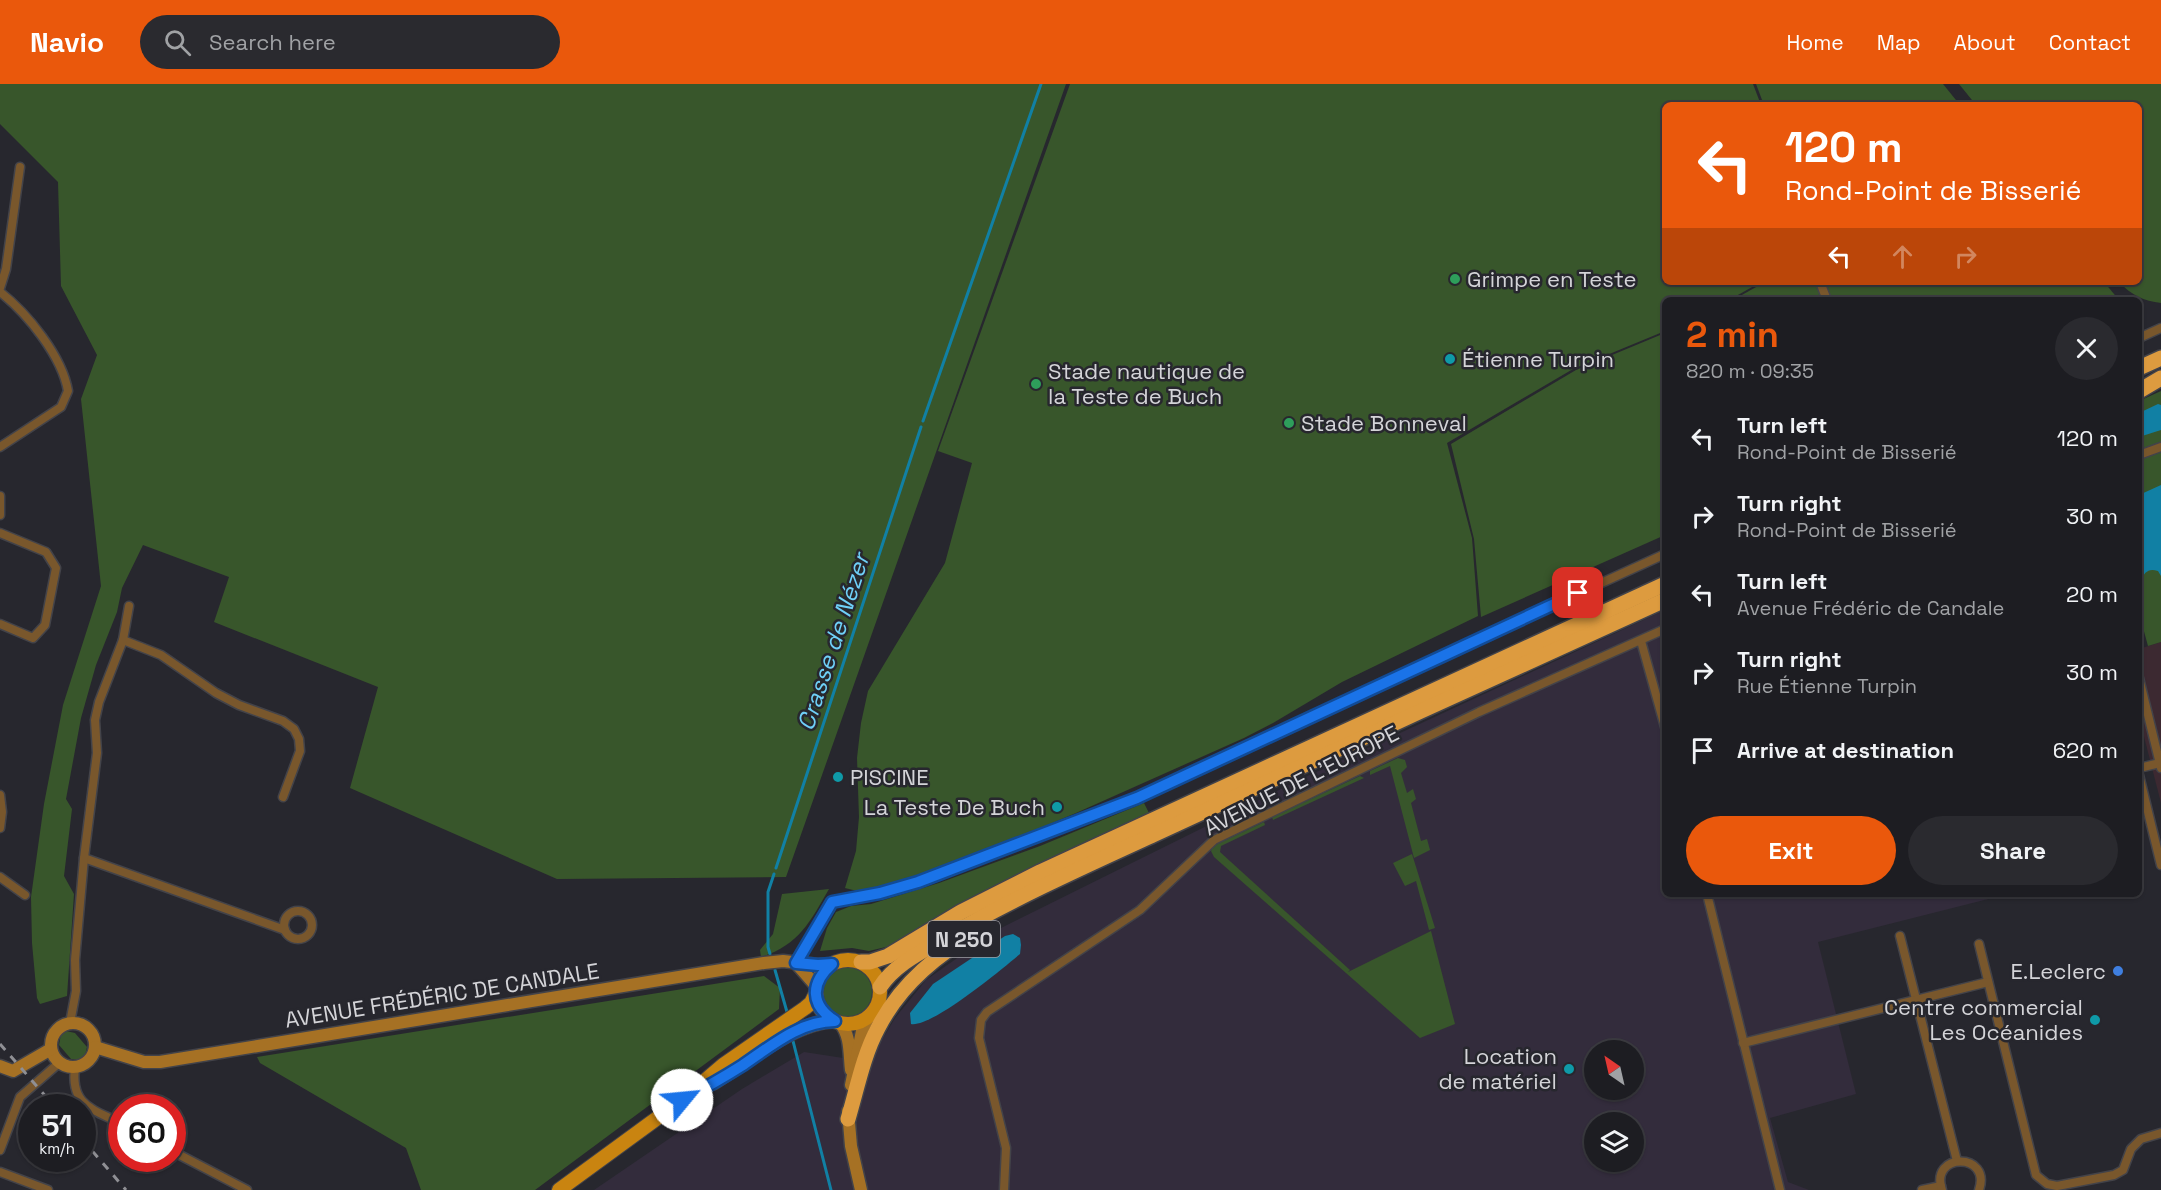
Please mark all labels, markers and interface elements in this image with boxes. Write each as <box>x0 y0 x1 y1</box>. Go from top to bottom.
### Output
search box <box>140 15 560 69</box>
text: Navio <box>30 24 104 60</box>
icon: search <box>161 26 194 59</box>
text: Search here <box>209 28 336 56</box>
text: Home <box>1786 29 1844 56</box>
text: Map <box>1877 29 1921 56</box>
text: About <box>1954 29 2016 56</box>
text: Contact <box>2049 29 2131 56</box>
text: 120 m <box>1785 121 1903 174</box>
icon: left <box>1686 126 1764 204</box>
text: Rond-Point de Bisserié <box>1785 173 2082 208</box>
icon: left <box>1823 240 1856 273</box>
icon: ahead <box>1886 240 1919 273</box>
icon: right <box>1949 240 1982 273</box>
place label: Grimpe en Teste <box>1467 265 1636 293</box>
marker: Grimpe en Teste <box>1448 272 1462 286</box>
text: 2 min <box>1686 312 1779 358</box>
button: close <box>2055 317 2118 380</box>
place label: Étienne Turpin <box>1462 345 1614 373</box>
marker: Étienne Turpin <box>1443 352 1457 366</box>
place label: Stade nautique de la Teste de Buch <box>1048 357 1245 410</box>
text: 820 m · 09:35 <box>1686 358 1814 384</box>
marker: Stade nautique de la Teste de Buch <box>1029 377 1043 391</box>
place label: Stade Bonneval <box>1301 409 1467 437</box>
text: Turn left <box>1737 411 1827 439</box>
marker: Stade Bonneval <box>1282 416 1296 430</box>
icon: left <box>1686 422 1719 455</box>
text: 120 m <box>2057 424 2118 452</box>
text: Rond-Point de Bisserié <box>1737 439 1957 465</box>
text: Turn right <box>1737 489 1842 517</box>
icon: right <box>1686 500 1719 533</box>
text: 30 m <box>2066 502 2118 530</box>
text: Rond-Point de Bisserié <box>1737 517 1957 543</box>
water label: Crasse de Nézer <box>790 547 877 734</box>
pin <box>1552 567 1603 618</box>
text: Turn left <box>1737 567 1827 595</box>
icon: arrive <box>1561 576 1594 609</box>
icon: left <box>1686 578 1719 611</box>
text: 20 m <box>2066 580 2118 608</box>
text: Avenue Frédéric de Candale <box>1737 595 2004 621</box>
text: Turn right <box>1737 645 1842 673</box>
icon: right <box>1686 656 1719 689</box>
text: 30 m <box>2066 658 2118 686</box>
text: Rue Étienne Turpin <box>1737 673 1917 699</box>
street label: AVENUE DE L'EUROPE <box>1199 719 1403 841</box>
icon: arrive <box>1686 734 1719 767</box>
text: Arrive at destination <box>1737 736 1954 764</box>
text: 620 m <box>2053 736 2118 764</box>
place label: PISCINE <box>850 763 929 791</box>
marker: PISCINE <box>831 770 845 784</box>
place label: La Teste De Buch <box>864 793 1045 821</box>
marker: La Teste De Buch <box>1050 800 1064 814</box>
button: Exit <box>1686 816 1896 885</box>
button: Share <box>1908 816 2118 885</box>
road number: N 250 <box>928 921 1000 957</box>
street label: AVENUE FRÉDÉRIC DE CANDALE <box>283 956 601 1034</box>
place label: E.Leclerc <box>2010 957 2106 985</box>
marker: E.Leclerc <box>2111 964 2125 978</box>
place label: Centre commercial Les Océanides <box>1884 993 2083 1046</box>
marker: Centre commercial Les Océanides <box>2088 1013 2102 1027</box>
north arrow <box>1584 1040 1644 1100</box>
map controls <box>1584 1040 1644 1172</box>
place label: Location de matériel <box>1438 1042 1557 1095</box>
marker: Location de matériel <box>1562 1062 1576 1076</box>
position arrow <box>650 1068 714 1132</box>
speed limit sign: 60 <box>108 1094 186 1172</box>
text: 51 <box>41 1106 73 1145</box>
button: layers <box>1584 1112 1644 1172</box>
text: km/h <box>39 1139 75 1158</box>

